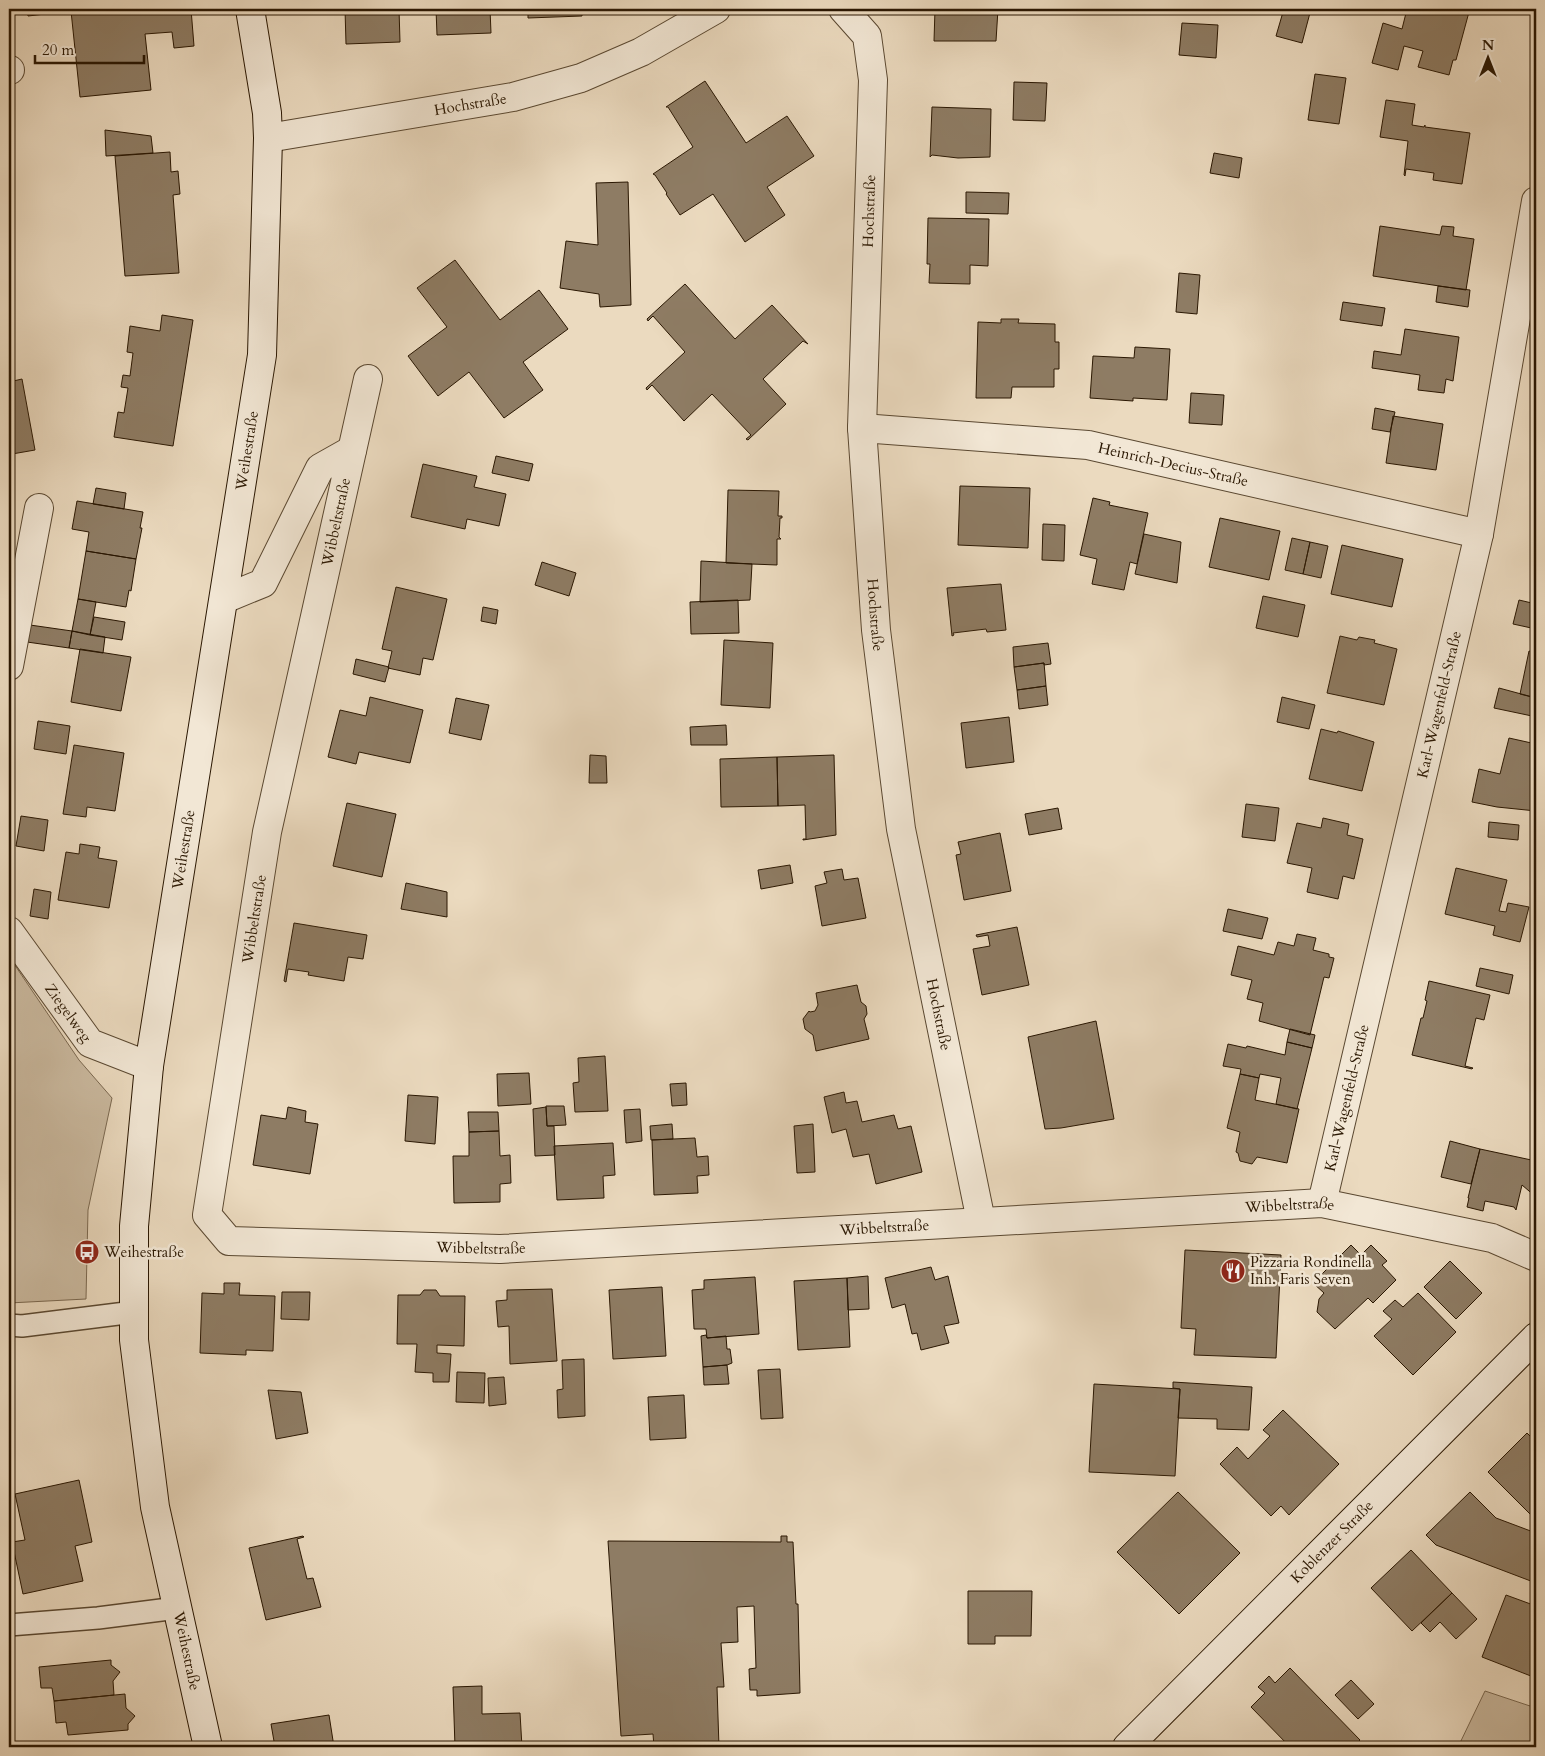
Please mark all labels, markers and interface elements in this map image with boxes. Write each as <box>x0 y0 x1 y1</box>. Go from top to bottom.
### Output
scale bar <box>35 32 144 64</box>
north arrow <box>1462 32 1512 82</box>
text: N <box>1482 36 1494 55</box>
text: 20 m <box>42 40 74 60</box>
street label: Hochstraße <box>432 88 508 120</box>
street label: Hochstraße <box>858 174 880 248</box>
street label: Weihestraße <box>230 409 263 493</box>
street label: Heinrich-Decius-Straße <box>1096 438 1250 491</box>
street label: Wibbeltstraße <box>317 476 355 569</box>
street label: Hochstraße <box>862 578 889 653</box>
street label: Karl-Wagenfeld-Straße <box>1412 629 1466 780</box>
street label: Weihestraße <box>167 808 200 892</box>
street label: Wibbeltstraße <box>237 873 271 966</box>
street label: Hochstraße <box>922 977 956 1052</box>
street label: Ziegelweg <box>40 979 97 1047</box>
street label: Karl-Wagenfeld-Straße <box>1320 1022 1374 1173</box>
street label: Wibbeltstraße <box>1243 1193 1337 1217</box>
street label: Wibbeltstraße <box>838 1215 930 1240</box>
street label: Wibbeltstraße <box>435 1237 527 1259</box>
bus stop icon: Weihestraße <box>74 1239 100 1265</box>
place label: Weihestraße <box>103 1242 184 1262</box>
place label: Pizzaria Rondinella Inh. Faris Seven <box>1250 1252 1372 1289</box>
restaurant icon: Pizzaria Rondinella Inh. Faris Seven <box>1220 1258 1246 1284</box>
street label: Koblenzer Straße <box>1286 1496 1378 1588</box>
street label: Weihestraße <box>169 1609 205 1692</box>

